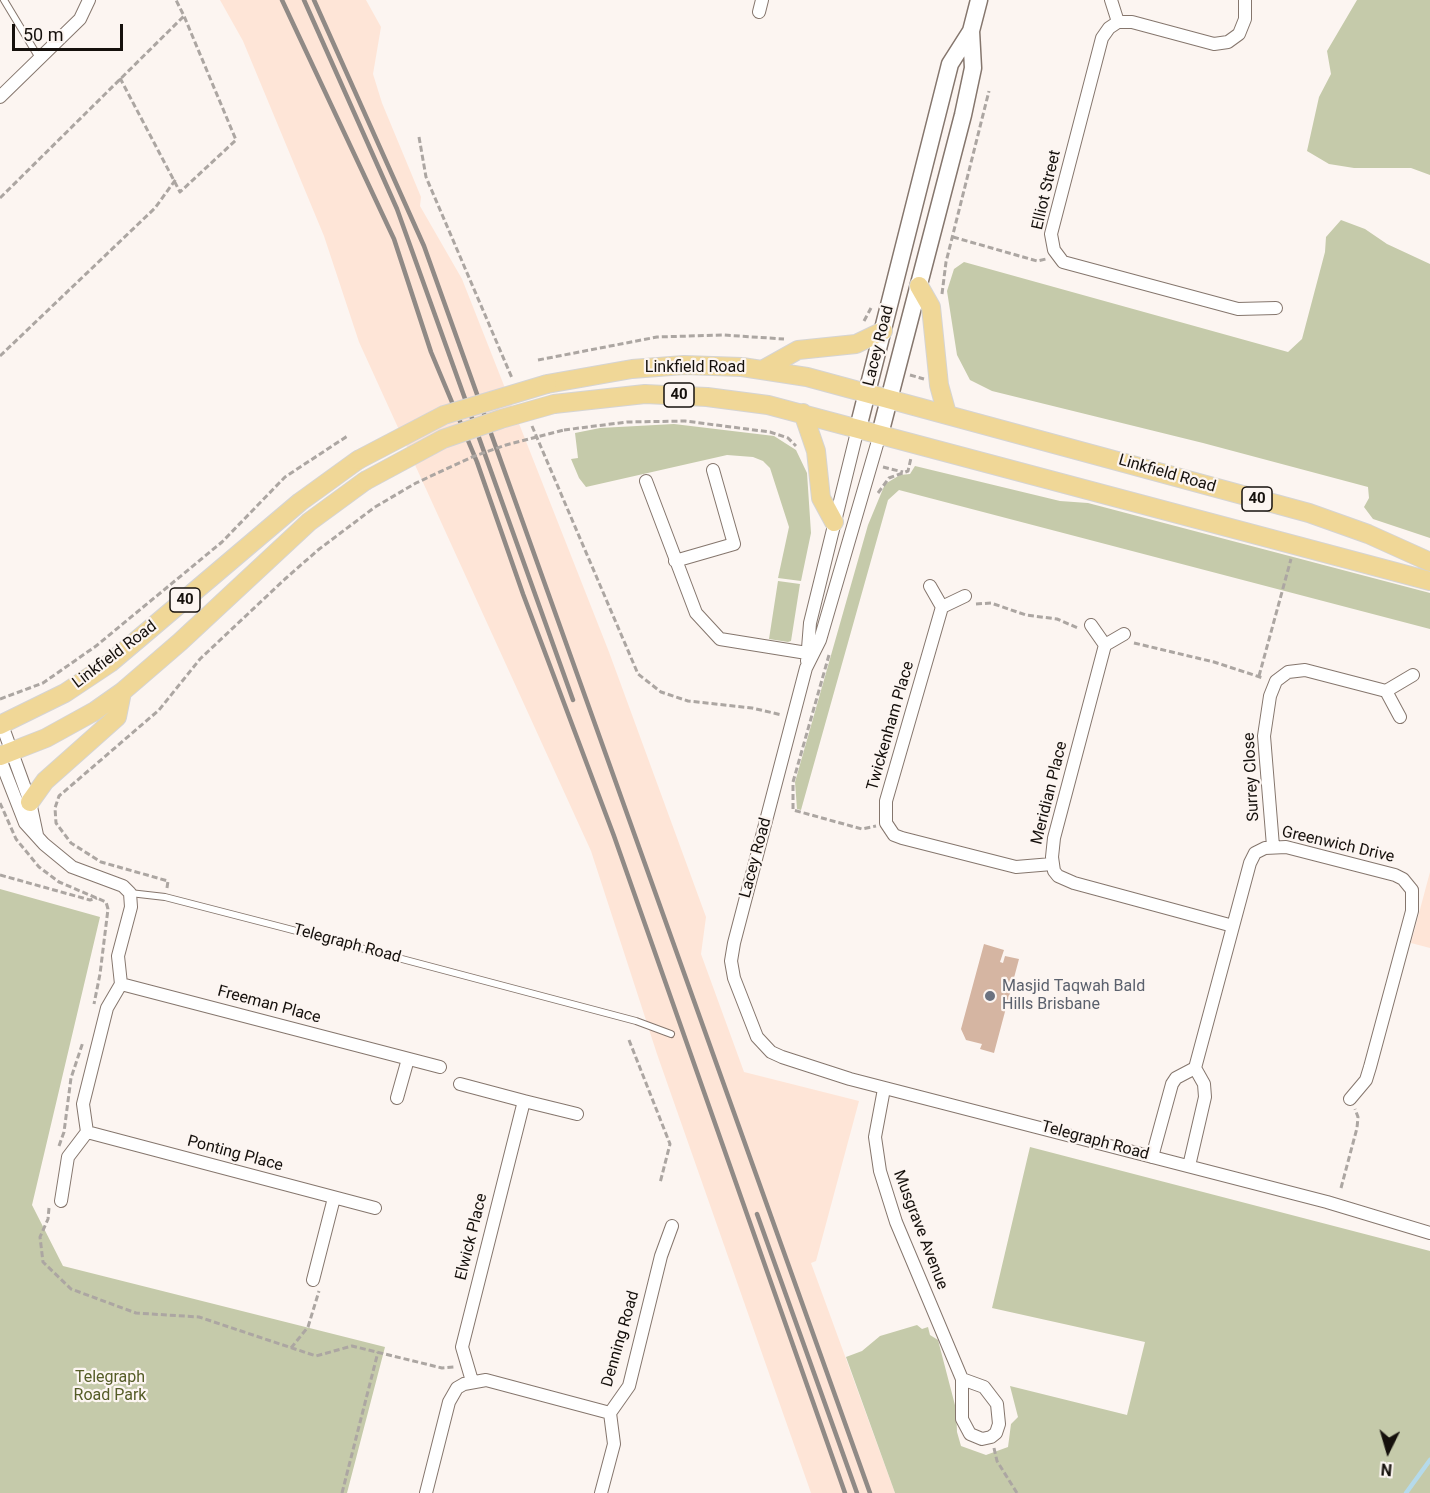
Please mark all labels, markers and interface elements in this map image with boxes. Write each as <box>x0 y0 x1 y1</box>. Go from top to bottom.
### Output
scale bar <box>15 12 126 50</box>
text: 50 m <box>23 24 63 45</box>
street label: Elliot Street <box>1029 148 1065 232</box>
street label: Lacey Road <box>860 304 898 388</box>
street label: Linkfield Road <box>645 358 745 378</box>
road number: 40 <box>664 383 694 407</box>
street label: Linkfield Road <box>1116 451 1218 497</box>
road number: 40 <box>1242 487 1272 511</box>
road number: 40 <box>170 588 200 612</box>
street label: Linkfield Road <box>69 617 161 693</box>
street label: Twickenham Place <box>863 659 919 793</box>
street label: Surrey Close <box>1240 732 1264 822</box>
street label: Meridian Place <box>1028 739 1072 847</box>
street label: Lacey Road <box>736 816 776 900</box>
street label: Greenwich Drive <box>1280 823 1396 867</box>
street label: Telegraph Road <box>291 920 403 968</box>
place label: Masjid Taqwah Bald Hills Brisbane <box>1002 977 1145 1015</box>
street label: Freeman Place <box>215 982 323 1028</box>
marker: Masjid Taqwah Bald Hills Brisbane <box>983 989 997 1003</box>
street label: Telegraph Road <box>1039 1117 1151 1165</box>
street label: Ponting Place <box>185 1132 285 1176</box>
street label: Musgrave Avenue <box>888 1168 952 1292</box>
street label: Elwick Place <box>452 1192 492 1282</box>
street label: Denning Road <box>598 1289 644 1389</box>
park label: Telegraph Road Park <box>74 1368 146 1406</box>
north arrow <box>1358 1421 1418 1481</box>
text: N <box>1380 1459 1393 1479</box>

